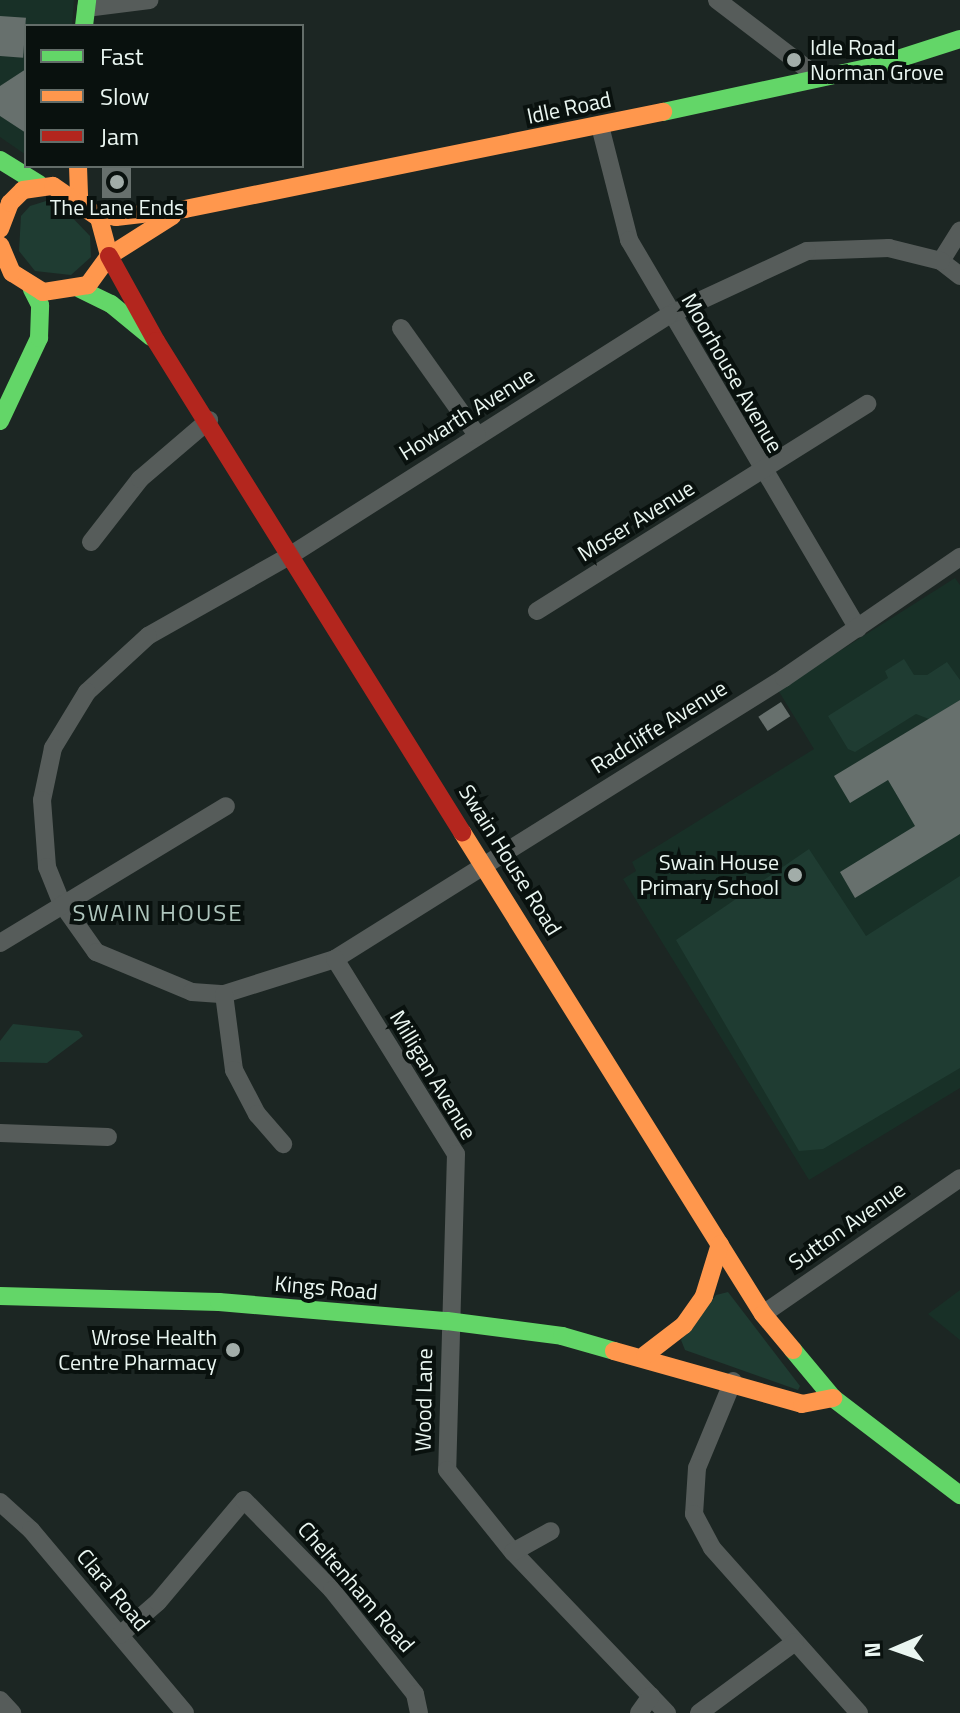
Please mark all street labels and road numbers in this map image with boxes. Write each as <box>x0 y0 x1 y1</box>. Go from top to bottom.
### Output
street label: Idle Road <box>524 86 614 130</box>
street label: Moorhouse Avenue <box>676 289 788 457</box>
street label: Howarth Avenue <box>394 362 540 466</box>
street label: Moser Avenue <box>573 475 699 567</box>
street label: Radcliffe Avenue <box>586 675 732 779</box>
street label: Swain House Road <box>453 780 567 940</box>
street label: Milligan Avenue <box>384 1006 482 1144</box>
street label: Sutton Avenue <box>784 1176 910 1276</box>
street label: Kings Road <box>273 1270 379 1306</box>
street label: Wood Lane <box>410 1348 438 1452</box>
street label: Cheltenham Road <box>292 1516 420 1658</box>
street label: Clara Road <box>71 1544 155 1636</box>

